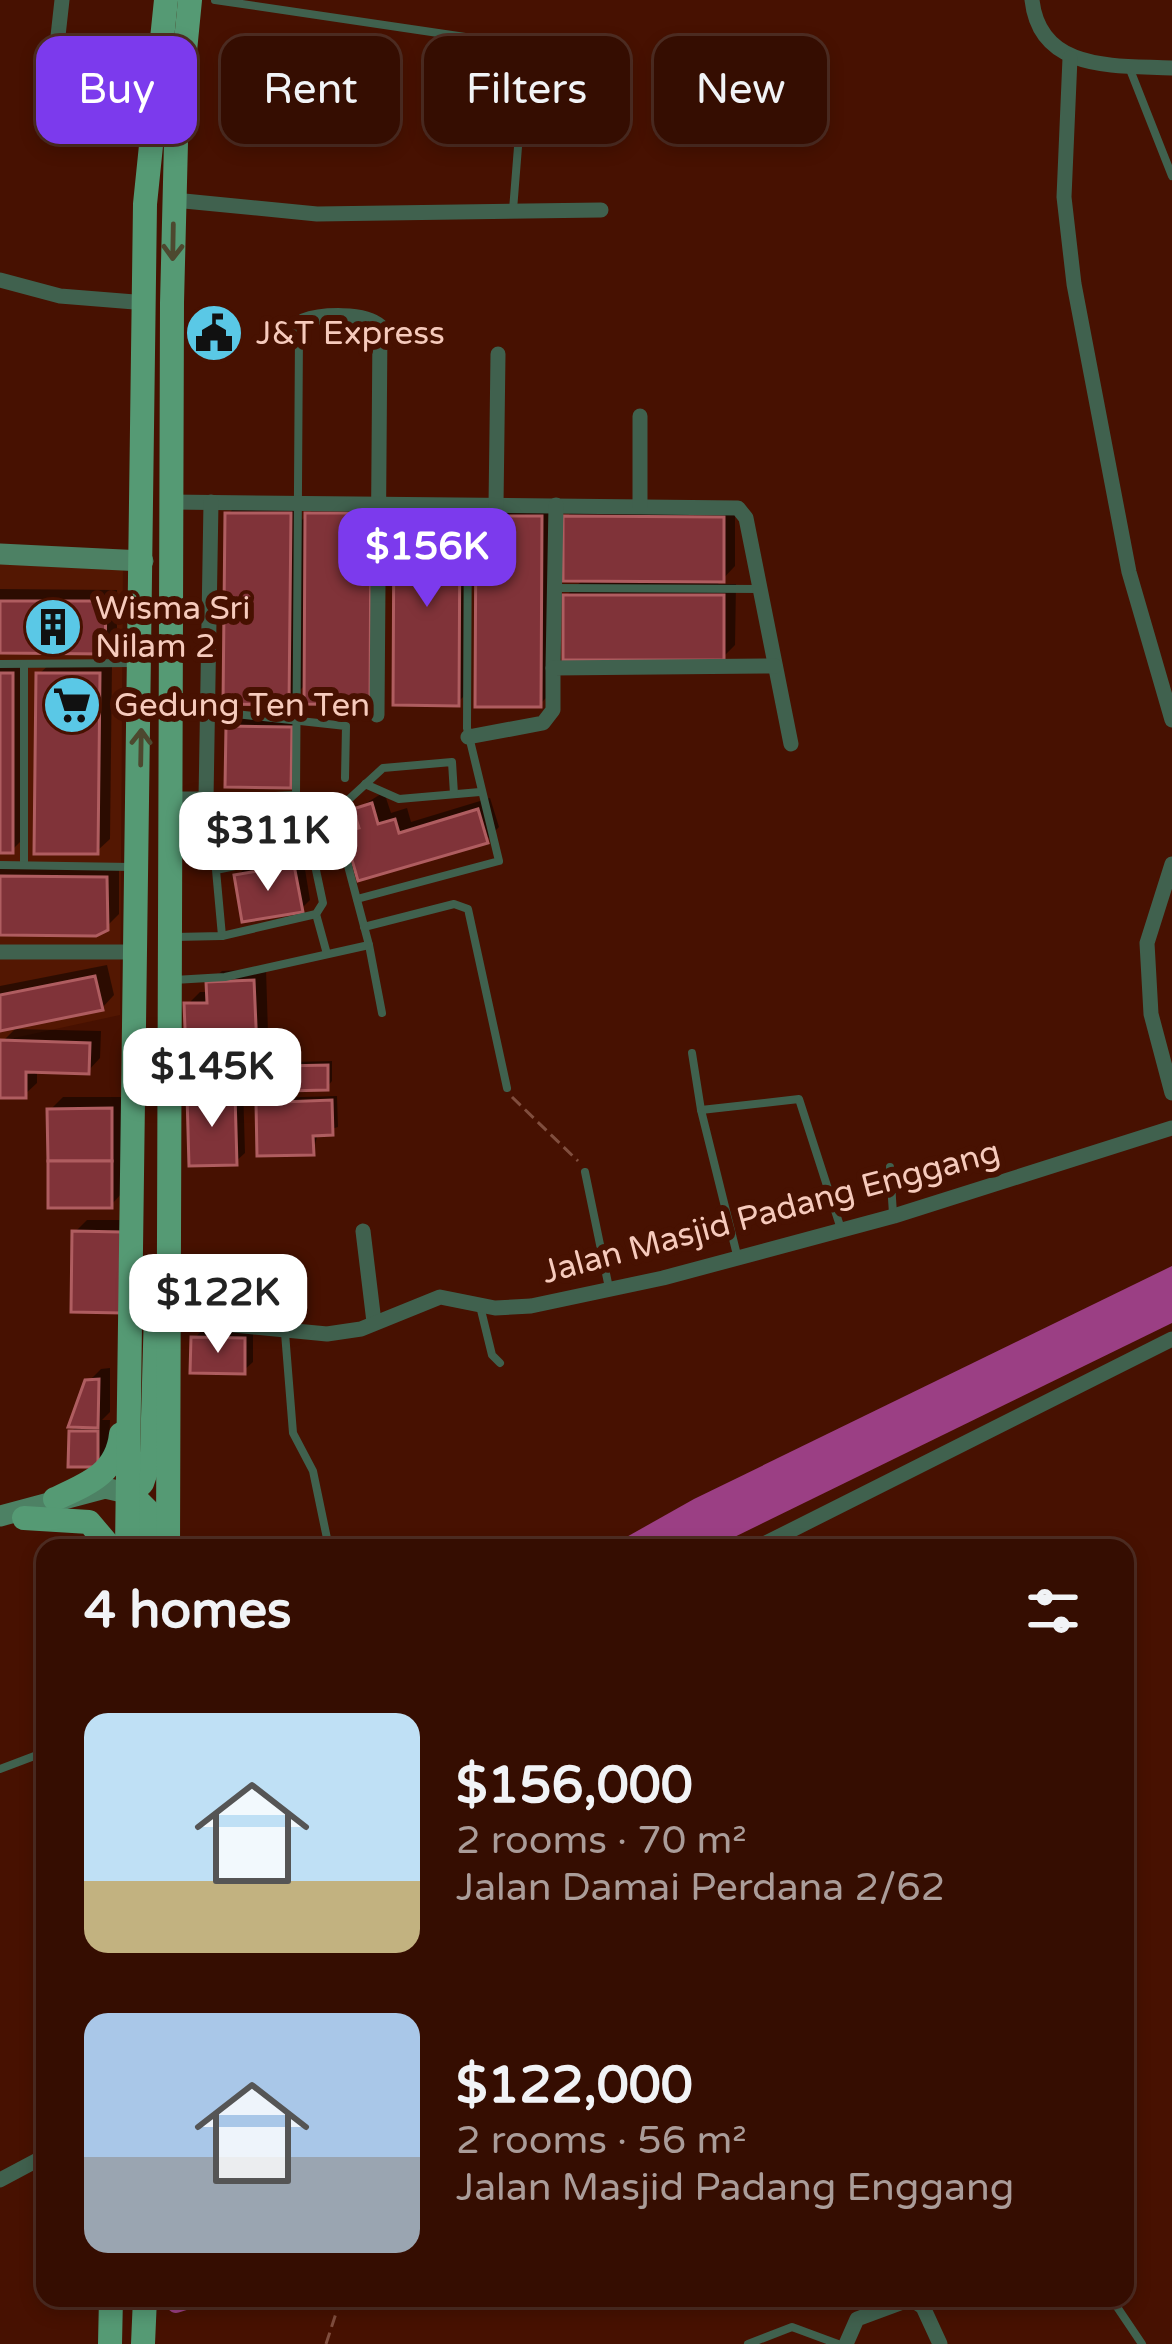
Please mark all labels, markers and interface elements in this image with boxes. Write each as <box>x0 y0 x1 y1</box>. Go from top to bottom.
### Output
chip: Buy <box>36 36 197 144</box>
chip: Rent <box>221 36 400 144</box>
chip: Filters <box>424 36 630 144</box>
chip: New <box>654 36 827 144</box>
one-way arrow <box>162 222 185 261</box>
public building icon: J&T Express <box>183 302 245 364</box>
place label: J&T Express <box>256 314 445 353</box>
pin: $156K <box>343 508 511 610</box>
text: $156K <box>365 523 489 570</box>
place label: Wisma Sri Nilam 2 <box>95 589 250 666</box>
building icon: Wisma Sri Nilam 2 <box>22 596 84 658</box>
supermarket icon: Gedung Ten Ten <box>41 674 103 736</box>
place label: Gedung Ten Ten <box>114 686 370 725</box>
one-way arrow <box>130 728 152 767</box>
pin: $311K <box>184 792 352 894</box>
text: $311K <box>206 807 330 854</box>
pin: $145K <box>128 1028 296 1130</box>
text: $145K <box>150 1043 274 1090</box>
street label: Jalan Masjid Padang Enggang <box>538 1132 1004 1292</box>
pin: $122K <box>134 1254 302 1356</box>
text: $122K <box>156 1269 280 1316</box>
icon: filters <box>1020 1578 1086 1644</box>
text: 4 homes <box>84 1580 292 1642</box>
text: $156,000 <box>456 1755 693 1817</box>
icon: home <box>180 1761 324 1905</box>
text: 2 rooms · 70 m² <box>456 1817 747 1864</box>
text: Jalan Damai Perdana 2/62 <box>456 1864 945 1911</box>
text: $122,000 <box>456 2055 693 2117</box>
icon: home <box>180 2061 324 2205</box>
text: 2 rooms · 56 m² <box>456 2117 747 2164</box>
text: Jalan Masjid Padang Enggang <box>456 2164 1014 2211</box>

